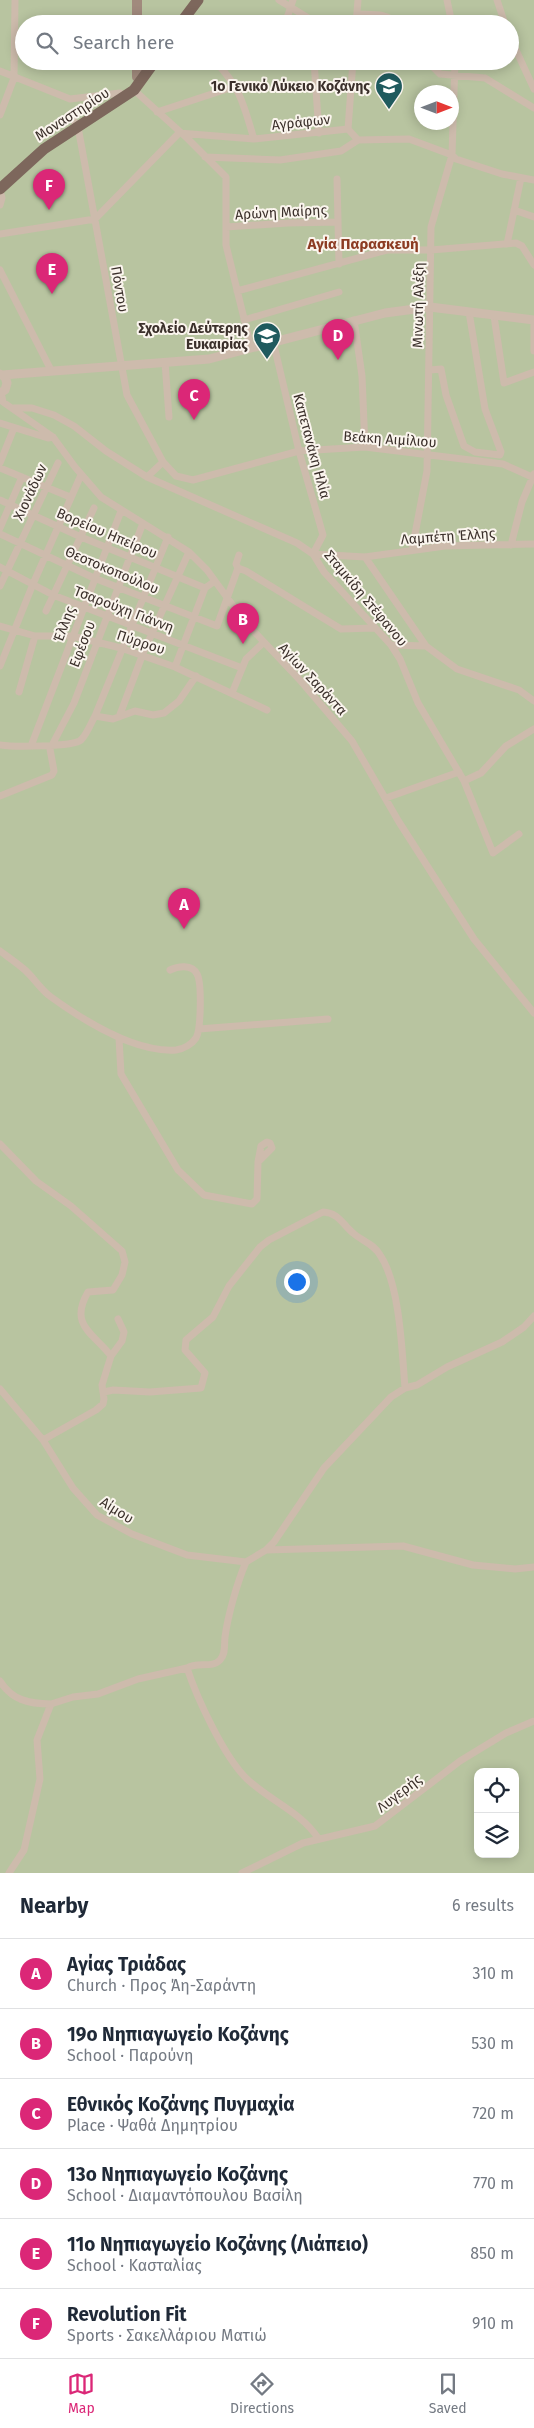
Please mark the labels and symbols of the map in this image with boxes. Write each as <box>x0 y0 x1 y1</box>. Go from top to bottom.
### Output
school or university icon: 1ο Γενικό Λύκειο Κοζάνης <box>374 71 404 110</box>
place label: 1ο Γενικό Λύκειο Κοζάνης <box>211 78 370 95</box>
street label: Μοναστηρίου <box>32 84 113 145</box>
north arrow <box>414 85 459 130</box>
street label: Αγράφων <box>271 111 331 134</box>
pin: F <box>33 169 65 210</box>
street label: Αρώνη Μαίρης <box>235 202 328 223</box>
district label: Αγία Παρασκευή <box>306 235 419 253</box>
pin: E <box>36 253 68 294</box>
street label: Μινωτή Αλέξη <box>409 262 428 348</box>
street label: Πόντου <box>107 265 132 313</box>
pin: D <box>322 319 354 360</box>
place label: Σχολείο Δεύτερης Ευκαιρίας <box>138 320 248 353</box>
school or university icon: Σχολείο Δεύτερης Ευκαιρίας <box>252 321 282 360</box>
pin: C <box>178 379 210 420</box>
street label: Καπετανάκη Ηλία <box>289 392 334 501</box>
street label: Βεάκη Αιμίλιου <box>343 428 437 451</box>
street label: Χιονάδων <box>10 461 51 523</box>
street label: Βορείου Ηπείρου <box>54 505 160 562</box>
street label: Λαμπέτη Έλλης <box>400 525 496 548</box>
street label: Θεοτοκοπούλου <box>62 543 161 598</box>
street label: Σταμκίδη Στέφανου <box>320 547 411 650</box>
street label: Τσαρούχη Γιάννη <box>71 583 176 636</box>
street label: Έλλης <box>50 603 79 645</box>
pin: B <box>227 603 259 644</box>
street label: Εφέσου <box>66 619 99 670</box>
street label: Πύρρου <box>114 627 167 658</box>
street label: Αγίων Σαράντα <box>275 640 350 719</box>
pin: A <box>168 888 200 929</box>
your location <box>284 1269 310 1295</box>
street label: Αίμου <box>97 1494 137 1527</box>
street label: Λυγερής <box>374 1770 425 1816</box>

